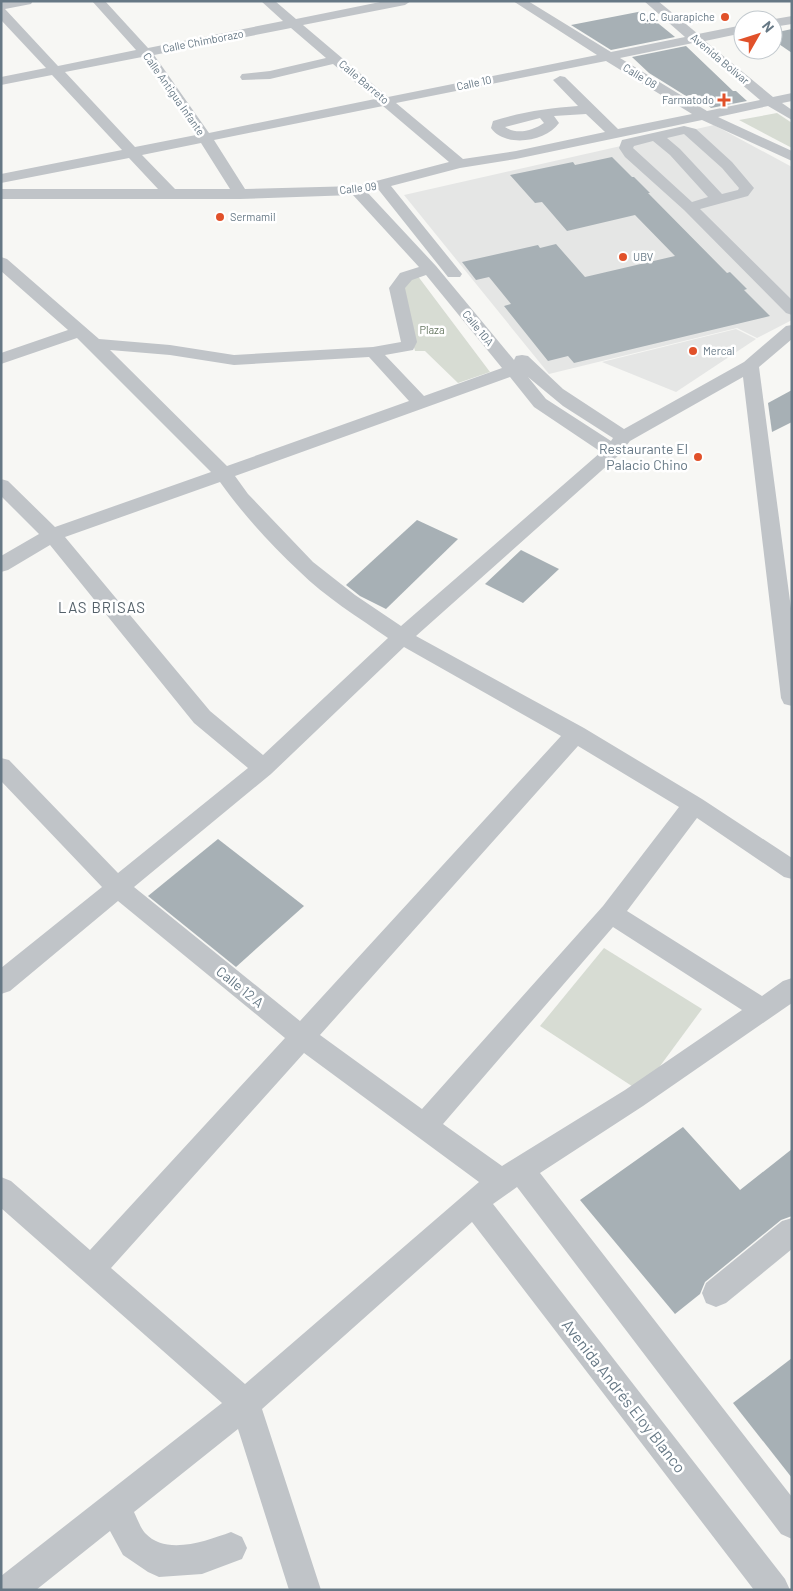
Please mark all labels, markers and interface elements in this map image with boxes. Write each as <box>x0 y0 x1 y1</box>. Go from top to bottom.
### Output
place label: C.C. Guarapiche <box>639 10 715 23</box>
north arrow <box>733 10 783 60</box>
marker: C.C. Guarapiche <box>719 11 731 23</box>
text: N <box>759 18 778 35</box>
street label: Calle Chimborazo <box>161 26 245 55</box>
street label: Avenida Bolívar <box>688 30 752 87</box>
street label: Calle Antigua Infante <box>141 50 208 138</box>
street label: Calle Barreto <box>337 57 392 106</box>
street label: Calle 08 <box>621 60 660 91</box>
street label: Calle 10 <box>455 72 493 93</box>
place label: Farmatodo <box>662 93 714 106</box>
marker: Farmatodo <box>718 94 730 106</box>
street label: Calle 09 <box>339 179 378 196</box>
place label: Sermamil <box>230 210 275 223</box>
marker: Sermamil <box>214 211 226 223</box>
place label: UBV <box>633 250 654 263</box>
marker: UBV <box>617 251 629 263</box>
street label: Calle 10A <box>460 307 497 348</box>
park label: Plaza <box>419 323 445 336</box>
place label: Mercal <box>703 344 735 357</box>
marker: Mercal <box>687 345 699 357</box>
place label: Restaurante El Palacio Chino <box>599 440 688 473</box>
marker: Restaurante El Palacio Chino <box>692 451 704 463</box>
district label: LAS BRISAS <box>58 598 146 616</box>
street label: Calle 12 A <box>213 962 268 1011</box>
street label: Avenida Andrés Eloy Blanco <box>559 1315 690 1476</box>

